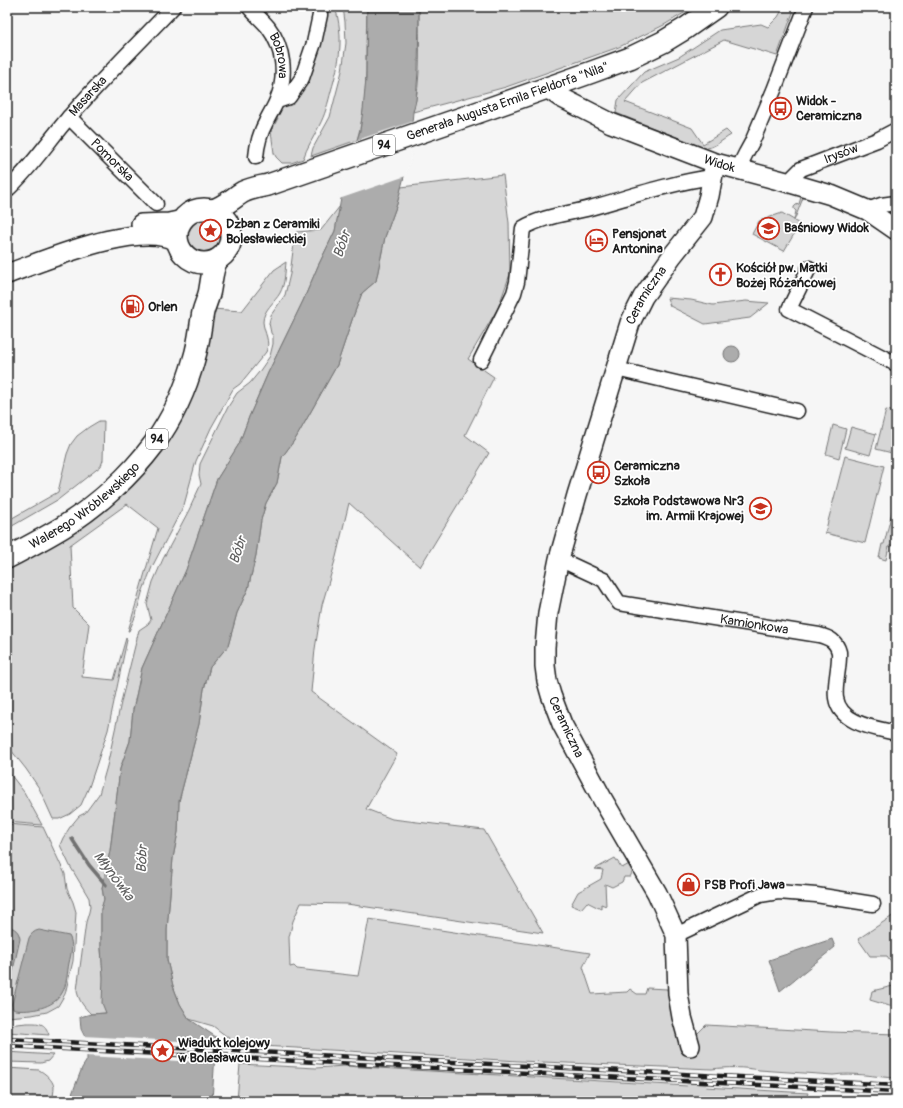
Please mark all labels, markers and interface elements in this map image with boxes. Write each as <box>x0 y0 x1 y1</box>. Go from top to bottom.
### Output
street label: Bobrowa <box>266 30 291 79</box>
street label: Generała Augusta Emila Fieldorfa "Nila" <box>404 58 611 144</box>
street label: Masarska <box>65 73 110 120</box>
place label: Widok - Ceramiczna <box>796 93 862 124</box>
bus stop icon: Widok - Ceramiczna <box>767 95 793 121</box>
street label: Pomorska <box>87 135 137 185</box>
road number: 94 <box>373 135 395 155</box>
street label: Irysów <box>822 140 861 167</box>
street label: Widok <box>701 151 737 176</box>
school or university icon: Baśniowy Widok <box>756 215 782 241</box>
place label: Dzban z Ceramiki Bolesławieckiej <box>226 216 320 247</box>
place icon: Dzban z Ceramiki Bolesławieckiej <box>198 218 224 244</box>
place label: Baśniowy Widok <box>784 220 869 236</box>
water label: Bóbr <box>329 226 355 260</box>
place label: Pensjonat Antonina <box>612 226 667 257</box>
hotel icon: Pensjonat Antonina <box>584 228 610 254</box>
place label: Kościół pw. Matki Bożej Różańcowej <box>736 260 836 291</box>
church icon: Kościół pw. Matki Bożej Różańcowej <box>707 262 733 288</box>
street label: Ceramiczna <box>622 263 670 327</box>
fuel station icon: Orlen <box>119 294 145 320</box>
place label: Orlen <box>148 299 178 315</box>
road number: 94 <box>146 429 168 449</box>
place label: Ceramiczna Szkoła <box>614 458 680 489</box>
street label: Walerego Wróblewskiego <box>27 459 143 553</box>
bus stop icon: Ceramiczna Szkoła <box>586 460 612 486</box>
place label: Szkoła Podstawowa Nr3 im. Armii Krajowej <box>614 493 744 524</box>
school or university icon: Szkoła Podstawowa Nr3 im. Armii Krajowej <box>747 495 773 521</box>
water label: Bóbr <box>225 532 251 566</box>
street label: Kamionkowa <box>719 611 790 638</box>
street label: Ceramiczna <box>545 694 587 760</box>
water label: Bóbr <box>133 843 151 873</box>
water label: Młynówka <box>90 848 139 905</box>
shop icon: PSB Profi Jawa <box>675 872 701 898</box>
place label: PSB Profi Jawa <box>704 877 785 893</box>
place label: Wiadukt kolejowy w Bolesławcu <box>178 1035 270 1066</box>
place icon: Wiadukt kolejowy w Bolesławcu <box>149 1037 175 1063</box>

